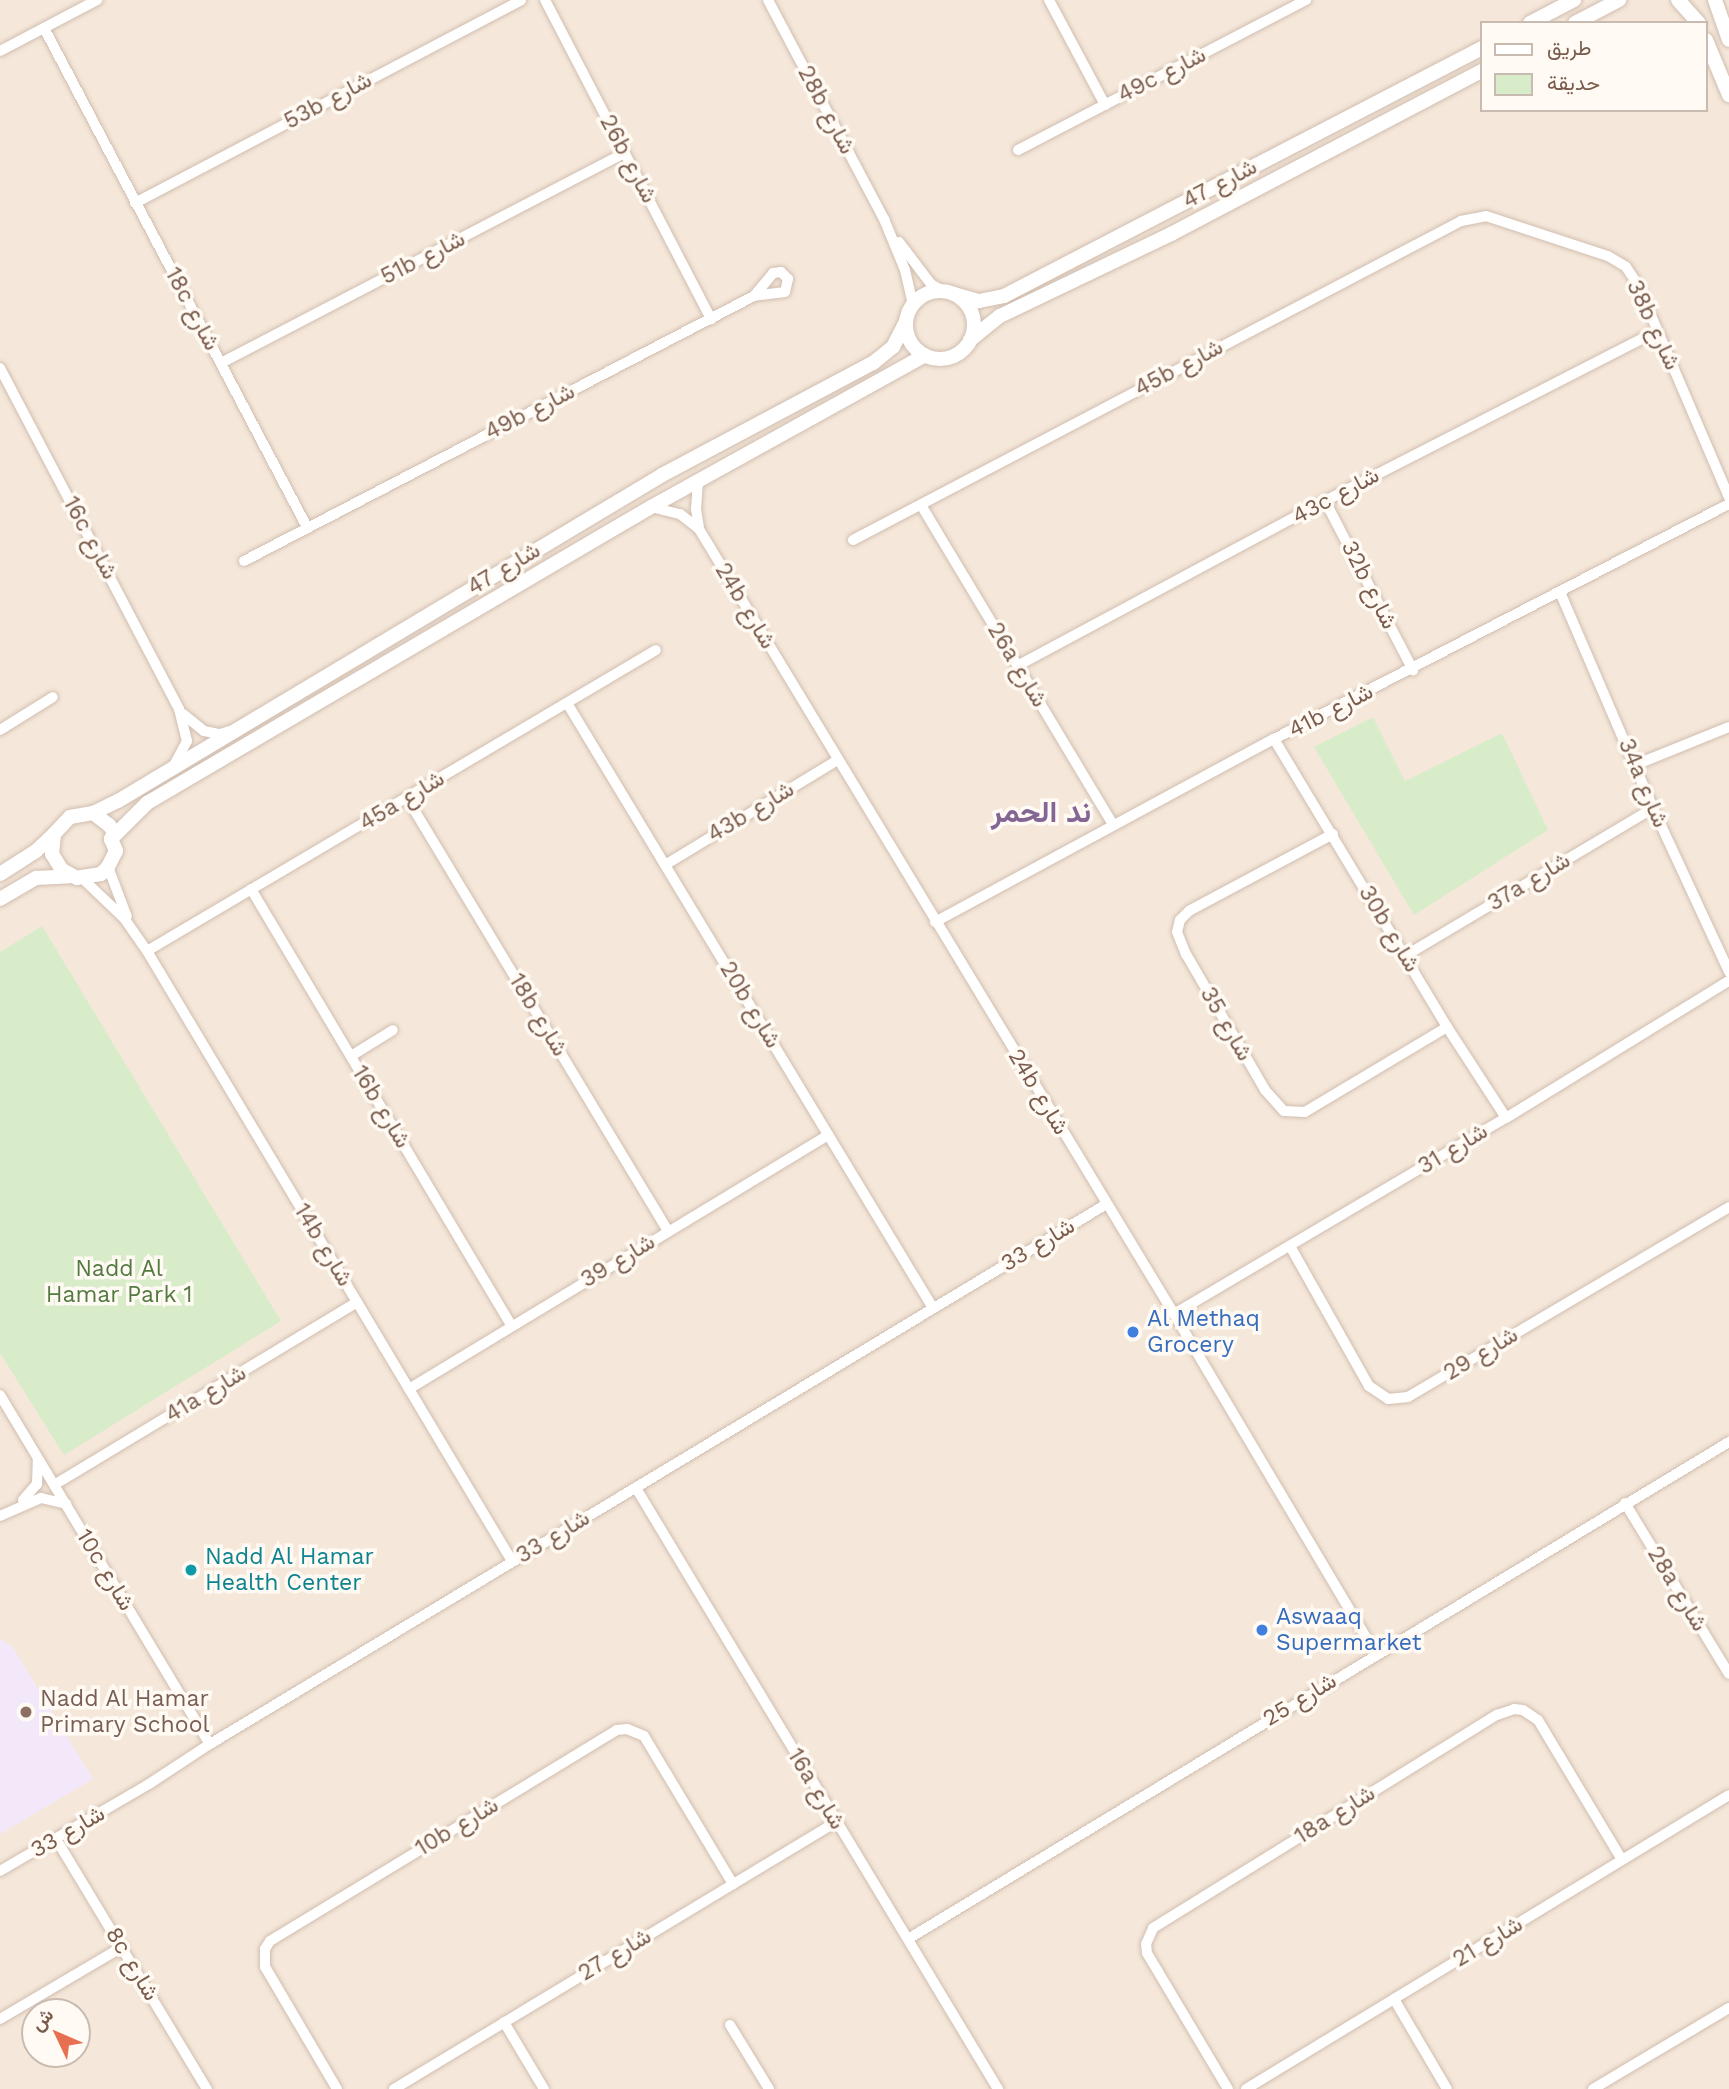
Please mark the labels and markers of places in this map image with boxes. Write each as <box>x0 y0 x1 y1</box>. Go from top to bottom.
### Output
place label: Al Methaq Grocery <box>1147 1305 1261 1359</box>
marker: Al Methaq Grocery <box>1125 1324 1141 1340</box>
place label: Nadd Al Hamar Health Center <box>205 1543 376 1597</box>
marker: Nadd Al Hamar Health Center <box>183 1562 199 1578</box>
place label: Aswaaq Supermarket <box>1276 1603 1421 1657</box>
marker: Aswaaq Supermarket <box>1254 1622 1270 1638</box>
place label: Nadd Al Hamar Primary School <box>40 1685 211 1739</box>
marker: Nadd Al Hamar Primary School <box>18 1704 34 1720</box>

